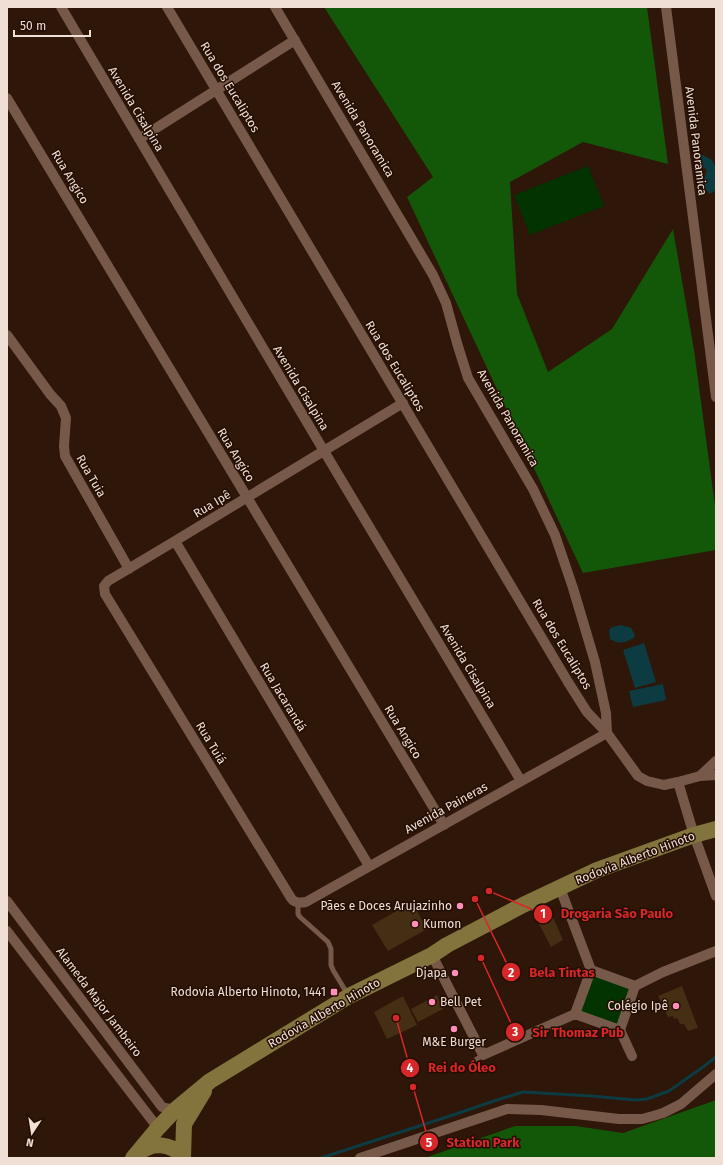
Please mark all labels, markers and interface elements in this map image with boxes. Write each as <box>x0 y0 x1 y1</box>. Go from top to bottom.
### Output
scale bar <box>14 12 90 38</box>
text: 50 m <box>20 19 46 33</box>
street label: Rua dos Eucaliptos <box>197 39 263 135</box>
street label: Avenida Cisalpina <box>105 64 167 154</box>
street label: Avenida Panoramica <box>329 78 397 180</box>
street label: Avenida Panoramica <box>682 86 710 196</box>
street label: Rua Angico <box>49 148 91 206</box>
street label: Rua dos Eucaliptos <box>362 318 428 414</box>
street label: Avenida Cisalpina <box>270 343 332 433</box>
street label: Avenida Panoramica <box>474 367 542 469</box>
street label: Rua Angico <box>215 426 257 484</box>
street label: Rua Tuia <box>73 452 109 500</box>
street label: Rua Ipê <box>191 487 233 521</box>
street label: Rua dos Eucaliptos <box>529 596 595 692</box>
street label: Avenida Cisalpina <box>437 621 499 711</box>
street label: Rua Jacarandá <box>257 660 309 734</box>
street label: Rua Angico <box>382 703 424 761</box>
street label: Rua Tuiá <box>193 719 229 767</box>
street label: Avenida Paineras <box>402 779 490 837</box>
street label: Rodovia Alberto Hinoto <box>573 829 697 887</box>
place label: Pães e Doces Arujazinho <box>320 899 452 913</box>
marker: Pães e Doces Arujazinho <box>455 901 465 911</box>
callout: Drogaria São Paulo <box>533 901 681 926</box>
text: Drogaria São Paulo <box>561 906 674 921</box>
text: 1 <box>540 907 546 921</box>
place label: Kumon <box>423 917 461 931</box>
marker: Kumon <box>410 919 420 929</box>
street label: Alameda Major Jambeiro <box>53 945 145 1059</box>
callout: Bela Tintas <box>501 960 603 985</box>
text: Bela Tintas <box>529 965 595 980</box>
place label: Djapa <box>416 966 447 980</box>
text: 2 <box>508 966 514 980</box>
marker: Djapa <box>450 968 460 978</box>
street label: Rodovia Alberto Hinoto <box>266 975 382 1051</box>
place label: Rodovia Alberto Hinoto, 1441 <box>171 985 326 999</box>
marker: Rodovia Alberto Hinoto, 1441 <box>329 987 339 997</box>
place label: Bell Pet <box>440 995 482 1009</box>
marker: Bell Pet <box>427 997 437 1007</box>
place label: Colégio Ipê <box>607 999 668 1013</box>
marker: Colégio Ipê <box>671 1001 681 1011</box>
callout: Sir Thomaz Pub <box>505 1020 632 1045</box>
marker: M&E Burger <box>449 1024 459 1034</box>
text: 3 <box>511 1025 518 1039</box>
text: Sir Thomaz Pub <box>532 1025 624 1040</box>
place label: M&E Burger <box>422 1035 486 1049</box>
callout: Rei do Óleo <box>400 1055 504 1080</box>
text: Rei do Óleo <box>428 1059 496 1075</box>
text: 4 <box>407 1061 414 1075</box>
north arrow <box>12 1113 52 1153</box>
callout: Station Park <box>419 1130 528 1155</box>
text: N <box>25 1135 35 1149</box>
text: Station Park <box>447 1135 520 1150</box>
text: 5 <box>426 1136 433 1150</box>

